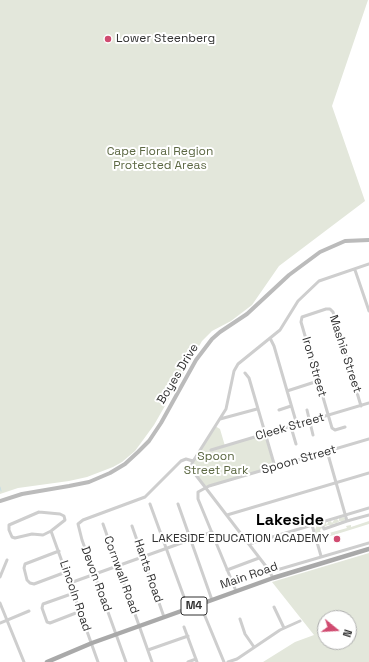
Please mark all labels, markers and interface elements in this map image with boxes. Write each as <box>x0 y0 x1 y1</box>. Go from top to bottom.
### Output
place label: Lower Steenberg <box>116 32 215 46</box>
marker: Lower Steenberg <box>103 34 113 44</box>
park label: Cape Floral Region Protected Areas <box>107 145 213 173</box>
street label: Mashie Street <box>326 313 364 395</box>
street label: Iron Street <box>299 335 329 399</box>
street label: Boyes Drive <box>154 341 202 407</box>
street label: Cleek Street <box>254 410 326 444</box>
street label: Spoon Street <box>260 442 338 478</box>
park label: Spoon Street Park <box>184 450 248 478</box>
district label: Lakeside <box>256 511 324 531</box>
place label: LAKESIDE EDUCATION ACADEMY <box>152 532 329 546</box>
street label: Cornwall Road <box>100 534 142 616</box>
marker: LAKESIDE EDUCATION ACADEMY <box>332 534 342 544</box>
street label: Hants Road <box>130 537 166 605</box>
street label: Devon Road <box>78 544 114 614</box>
street label: Lincoln Road <box>56 559 94 633</box>
street label: Main Road <box>218 559 280 593</box>
road number: M4 <box>181 597 207 615</box>
north arrow <box>317 610 357 650</box>
text: N <box>340 628 355 639</box>

